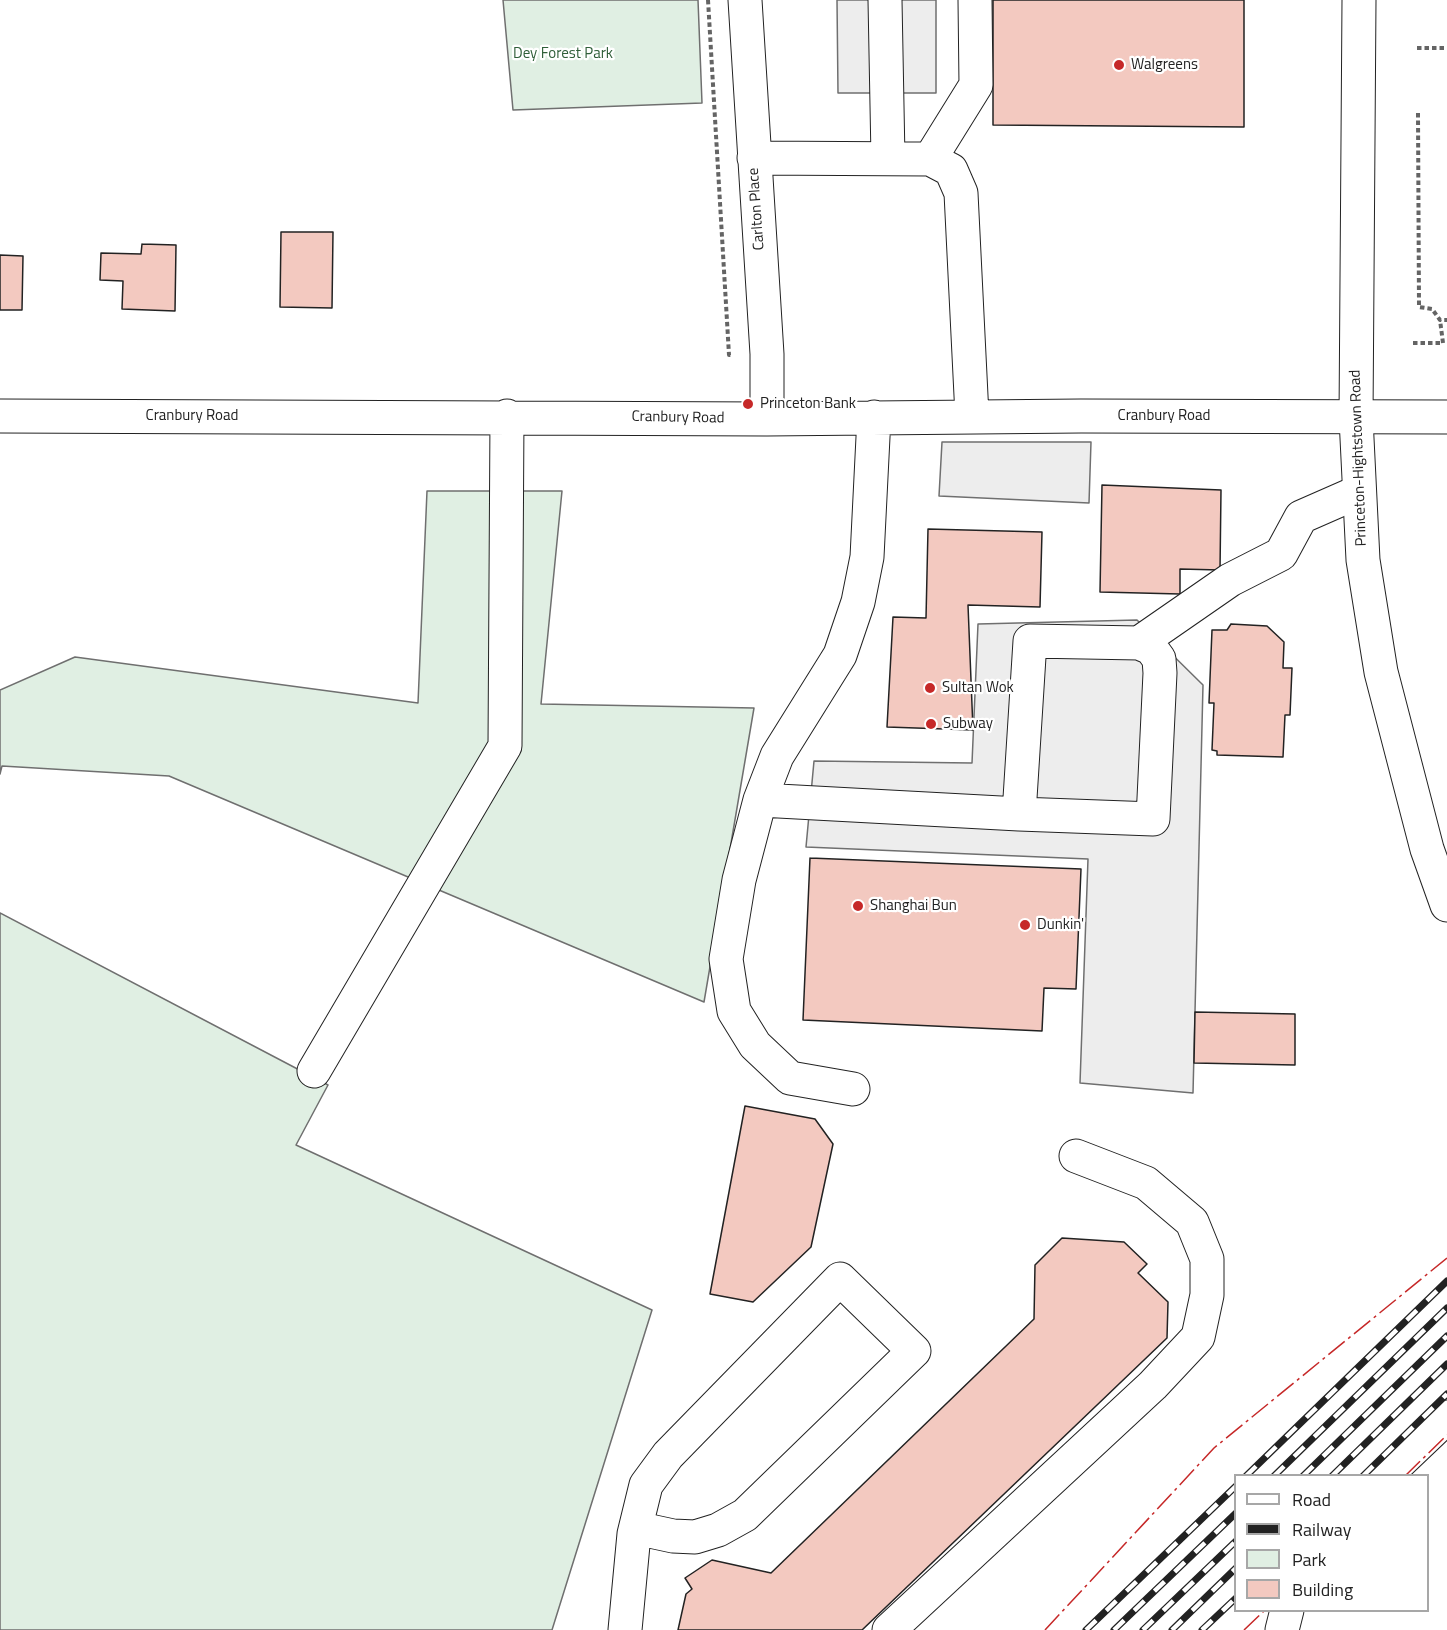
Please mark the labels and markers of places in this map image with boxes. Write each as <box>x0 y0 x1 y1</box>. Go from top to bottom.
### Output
place label: Walgreens <box>1131 56 1198 74</box>
marker: Walgreens <box>1112 58 1126 72</box>
place label: Princeton Bank <box>760 395 856 413</box>
marker: Princeton Bank <box>741 397 755 411</box>
place label: Sultan Wok <box>942 679 1014 697</box>
marker: Sultan Wok <box>923 681 937 695</box>
place label: Subway <box>943 715 993 733</box>
marker: Subway <box>924 717 938 731</box>
place label: Shanghai Bun <box>870 897 957 915</box>
marker: Shanghai Bun <box>851 899 865 913</box>
place label: Dunkin' <box>1037 916 1084 934</box>
marker: Dunkin' <box>1018 918 1032 932</box>

